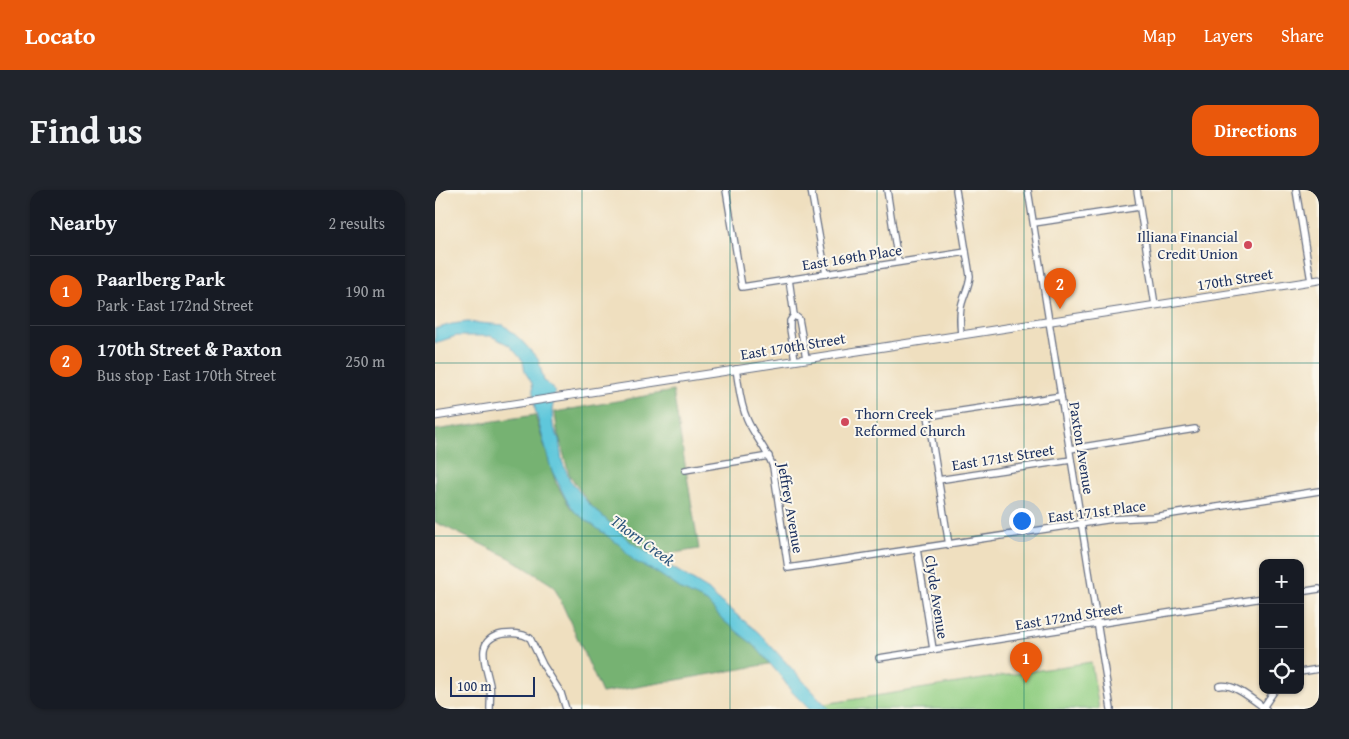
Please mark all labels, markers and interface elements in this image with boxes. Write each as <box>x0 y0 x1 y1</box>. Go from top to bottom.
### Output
text: Locato <box>25 18 96 53</box>
text: Map <box>1143 22 1176 49</box>
text: Layers <box>1204 22 1253 49</box>
text: Share <box>1281 22 1324 49</box>
text: Find us <box>30 105 143 156</box>
button: Directions <box>1192 105 1319 156</box>
text: Nearby <box>50 207 117 238</box>
text: 2 results <box>328 211 385 235</box>
place label: Illiana Financial Credit Union <box>1137 226 1239 264</box>
street label: East 169th Place <box>800 239 904 275</box>
marker: Illiana Financial Credit Union <box>1242 239 1254 251</box>
street label: 170th Street <box>1196 263 1275 295</box>
text: Paarlberg Park <box>97 265 225 293</box>
pin: 2 <box>1044 268 1076 309</box>
text: 1 <box>62 279 70 303</box>
text: 190 m <box>345 279 385 303</box>
text: Park · East 172nd Street <box>97 293 253 317</box>
street label: East 170th Street <box>739 327 848 365</box>
text: 170th Street & Paxton <box>97 335 282 363</box>
text: 2 <box>62 349 70 373</box>
text: 250 m <box>345 349 385 373</box>
text: Bus stop · East 170th Street <box>97 363 276 387</box>
street label: Paxton Avenue <box>1064 400 1100 496</box>
place label: Thorn Creek Reformed Church <box>855 403 966 441</box>
marker: Thorn Creek Reformed Church <box>839 416 851 428</box>
street label: East 171st Street <box>950 438 1056 475</box>
street label: Jeffrey Avenue <box>772 459 809 555</box>
street label: East 171st Place <box>1047 495 1147 527</box>
water label: Thorn Creek <box>606 508 681 572</box>
your location <box>1009 508 1035 534</box>
street label: Clyde Avenue <box>920 554 954 640</box>
map controls <box>1259 559 1304 694</box>
button: + <box>1259 559 1304 604</box>
street label: East 172nd Street <box>1014 597 1125 635</box>
button: − <box>1259 604 1304 649</box>
pin: 1 <box>1010 642 1042 683</box>
button: locate <box>1259 649 1304 694</box>
scale bar <box>450 674 535 697</box>
text: 100 m <box>457 676 492 696</box>

